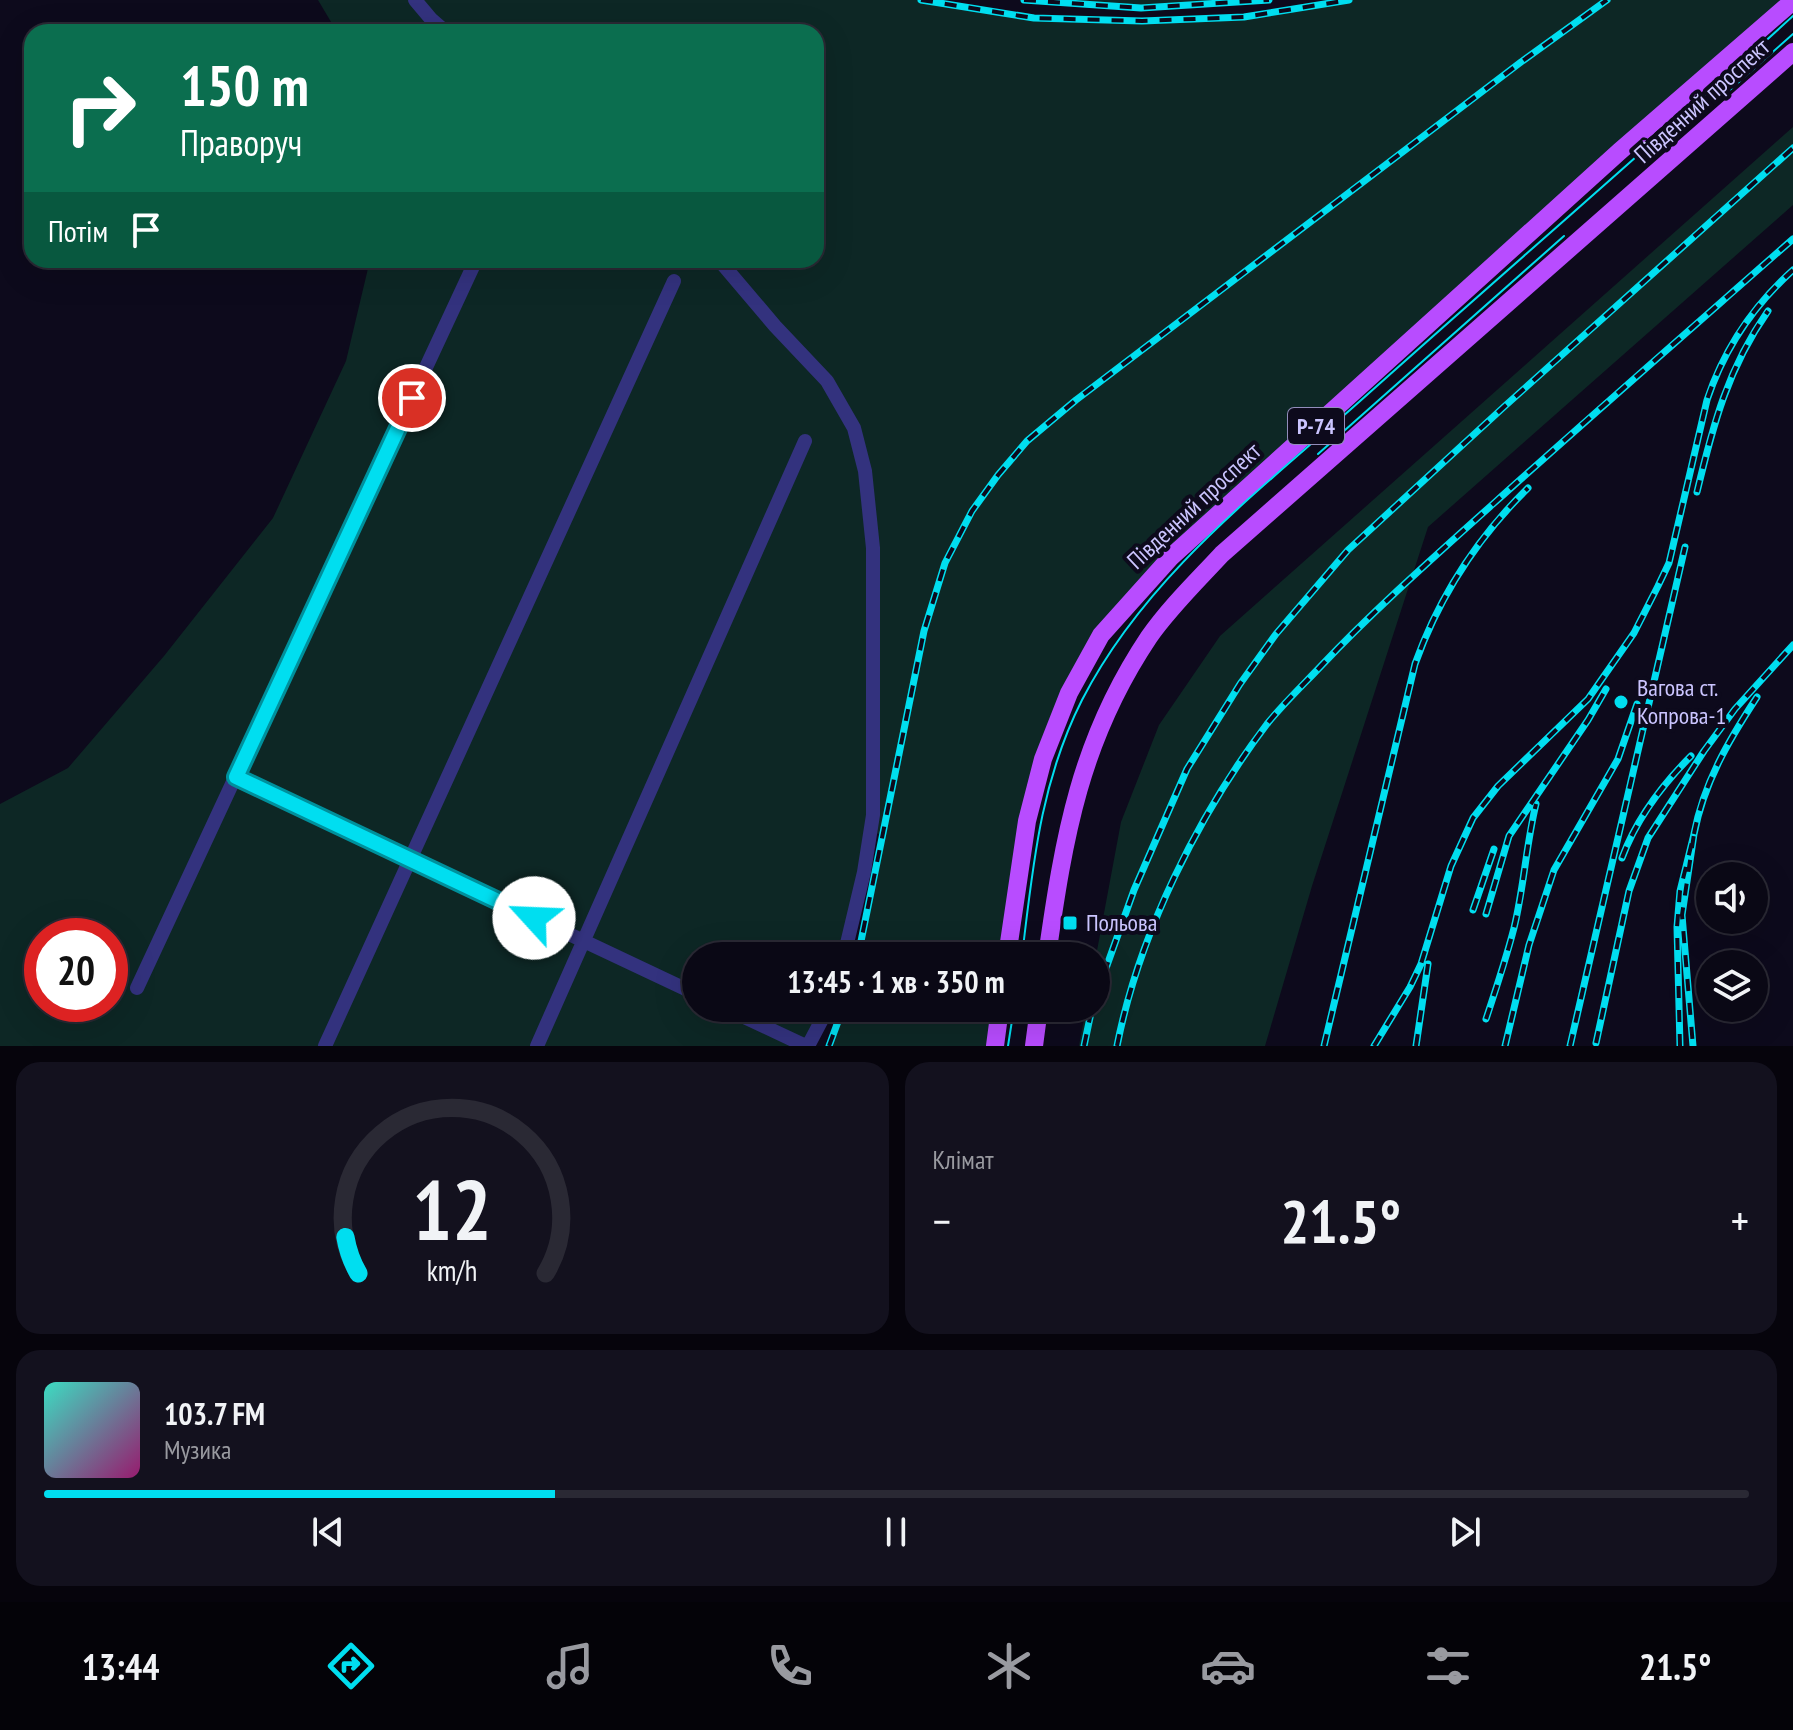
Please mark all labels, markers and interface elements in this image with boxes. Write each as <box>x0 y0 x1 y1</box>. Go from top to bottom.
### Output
street label: Південний проспект <box>1627 31 1776 170</box>
text: 150 m <box>180 49 309 121</box>
icon: right <box>48 56 152 160</box>
text: Праворуч <box>180 119 302 166</box>
icon: arrive <box>124 208 168 252</box>
text: Потім <box>48 211 108 250</box>
pin <box>378 364 446 432</box>
icon: arrive <box>390 376 434 420</box>
road number: Р-74 <box>1288 408 1344 444</box>
street label: Південний проспект <box>1120 435 1267 576</box>
place label: Вагова ст. Копрова-1 <box>1637 672 1726 731</box>
marker: Вагова ст. Копрова-1 <box>1612 693 1630 711</box>
map controls <box>1696 862 1768 1022</box>
button: sound <box>1696 862 1768 934</box>
position arrow <box>492 876 576 960</box>
place label: Польова <box>1086 907 1157 938</box>
marker: Польова <box>1061 914 1079 932</box>
speed limit sign: 20 <box>24 918 128 1022</box>
button: layers <box>1696 950 1768 1022</box>
text: 13:45 · 1 хв · 350 m <box>787 962 1005 1001</box>
text: Клімат <box>933 1143 994 1176</box>
text: 12 <box>412 1155 492 1263</box>
text: 21.5° <box>1280 1182 1401 1260</box>
text: − <box>933 1192 951 1249</box>
text: + <box>1731 1192 1749 1249</box>
text: km/h <box>427 1252 478 1289</box>
text: 103.7 FM <box>164 1394 265 1433</box>
text: Музика <box>164 1433 231 1466</box>
icon: previous <box>306 1510 350 1554</box>
icon: pause <box>874 1510 918 1554</box>
icon: next <box>1443 1510 1487 1554</box>
icon: directions <box>323 1638 379 1694</box>
icon: music <box>542 1638 598 1694</box>
icon: phone <box>762 1638 818 1694</box>
icon: climate <box>981 1638 1037 1694</box>
icon: car <box>1200 1638 1256 1694</box>
icon: filters <box>1420 1638 1476 1694</box>
text: 13:44 <box>82 1643 160 1690</box>
text: 21.5° <box>1639 1643 1711 1690</box>

